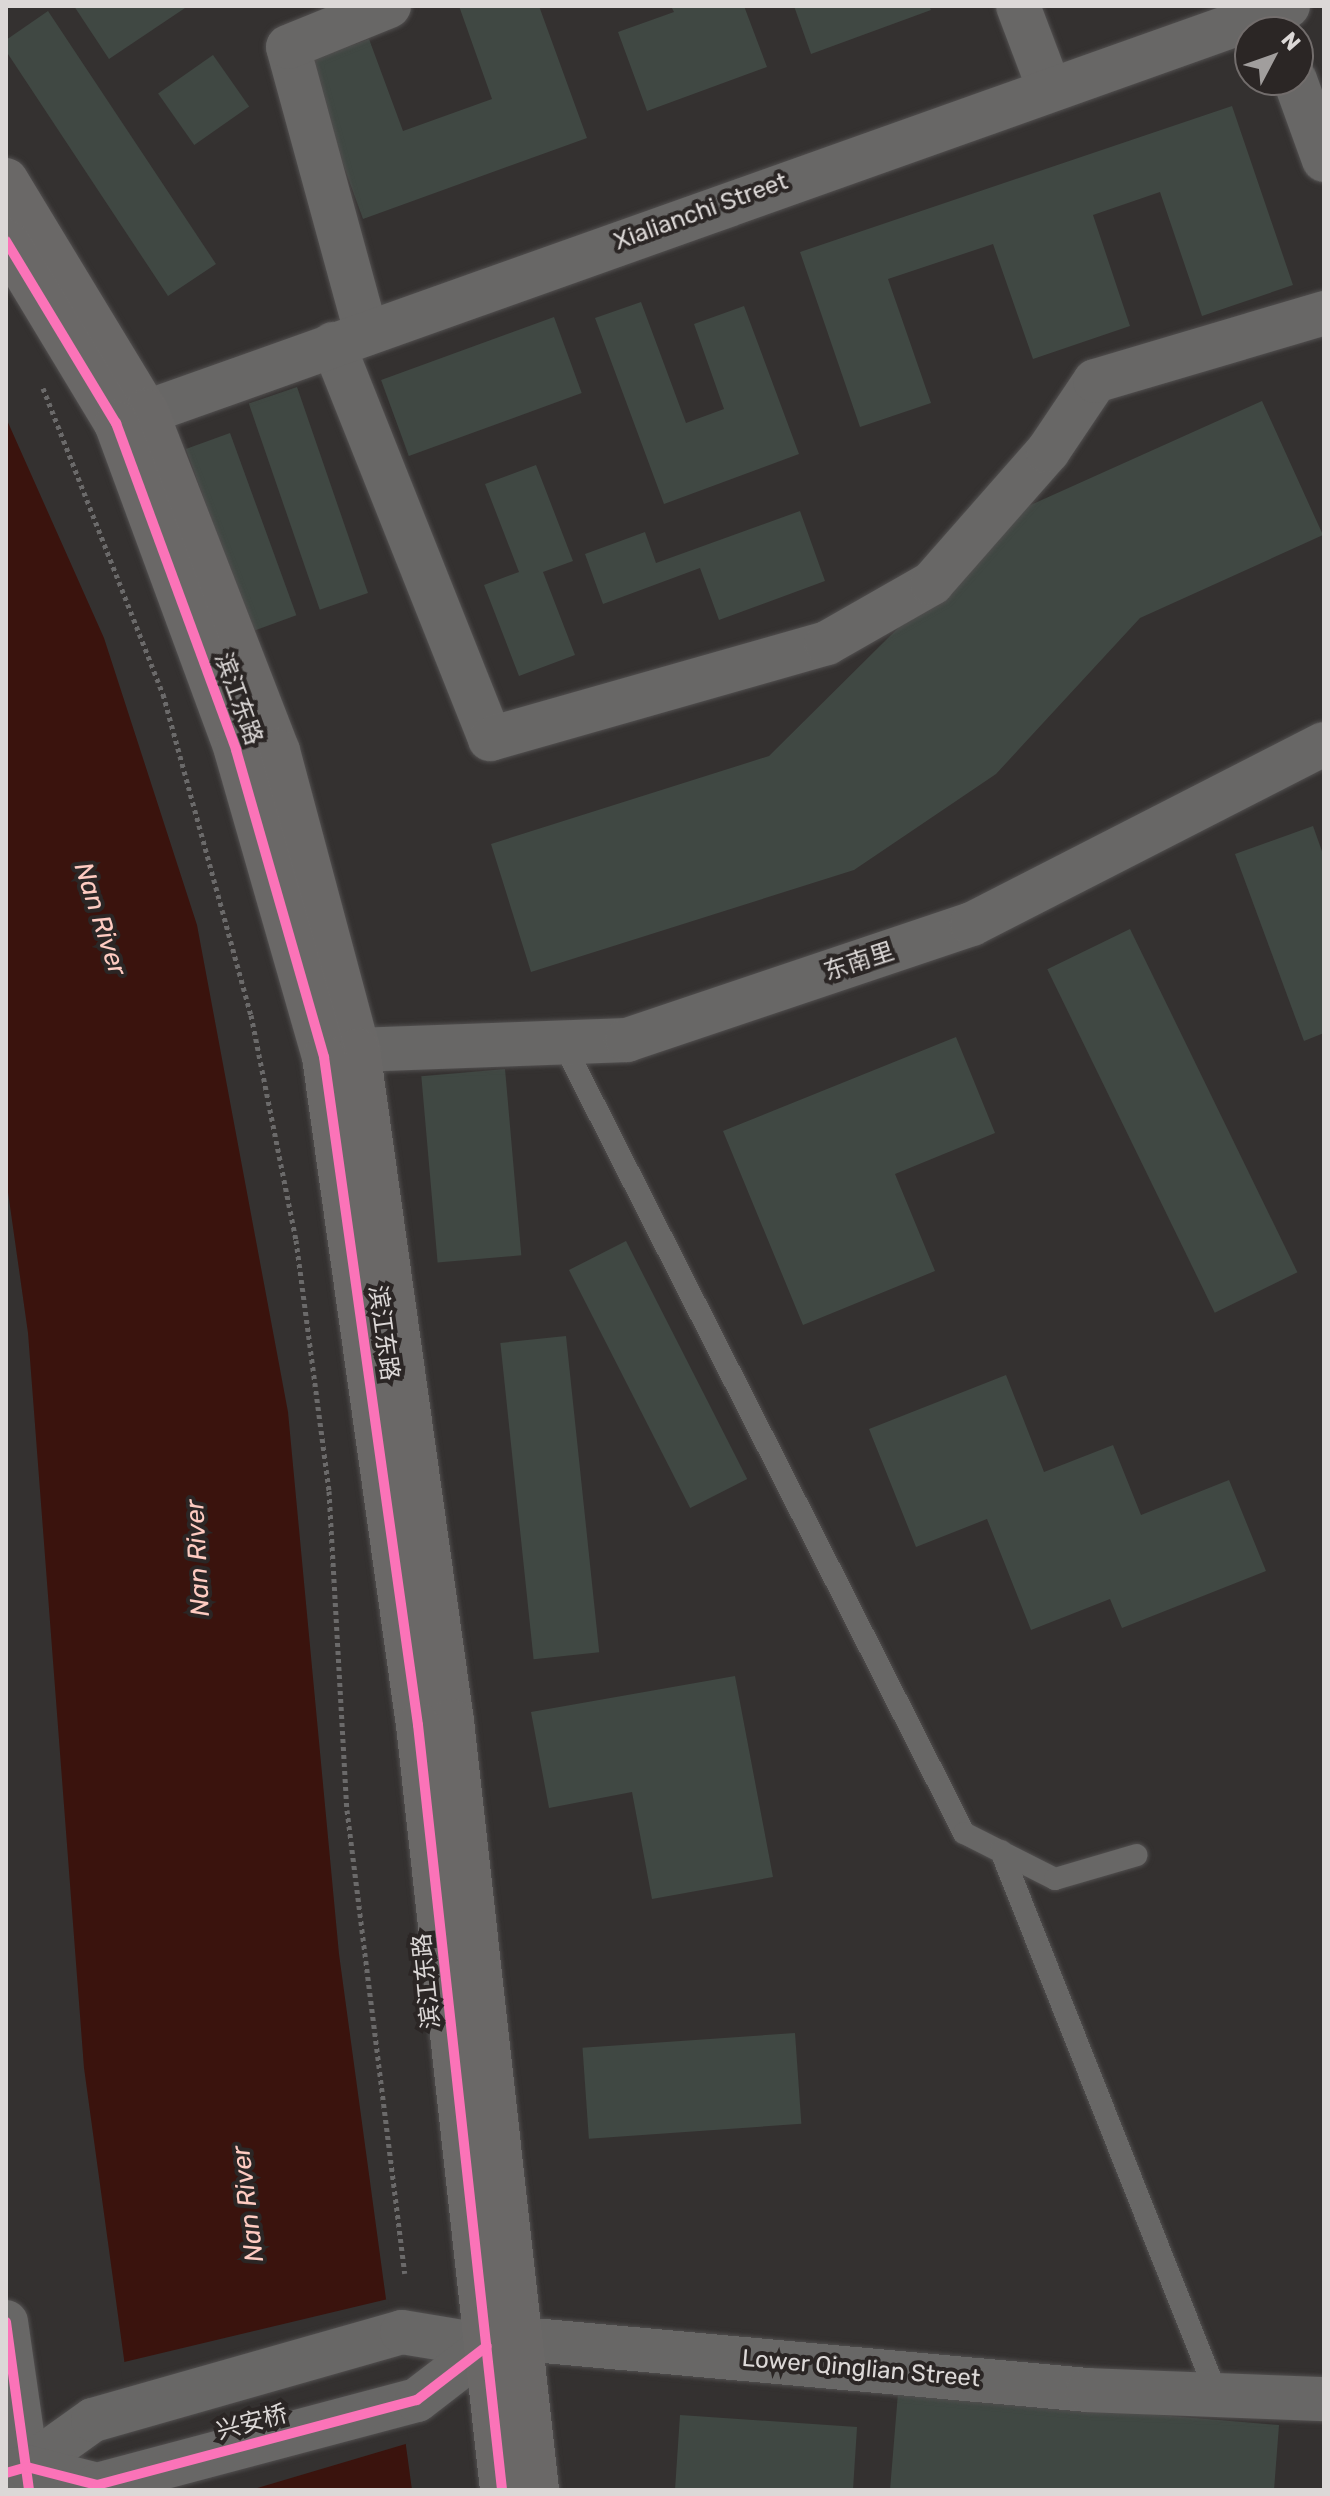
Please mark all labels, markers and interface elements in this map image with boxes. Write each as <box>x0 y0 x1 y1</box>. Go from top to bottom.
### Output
north arrow <box>1234 16 1314 96</box>
text: N <box>1276 26 1306 56</box>
street label: Xialianchi Street <box>610 167 792 257</box>
street label: 滨江东路 <box>208 649 268 749</box>
water label: Nan River <box>67 858 133 980</box>
street label: 东南里 <box>820 937 898 987</box>
street label: 滨江东路 <box>362 1283 404 1383</box>
water label: Nan River <box>179 1499 217 1617</box>
street label: 滨江东路 <box>408 1932 446 2030</box>
water label: Nan River <box>225 2144 271 2264</box>
street label: Lower Qinglian Street <box>740 2344 982 2394</box>
street label: 兴安桥 <box>213 2400 291 2446</box>

